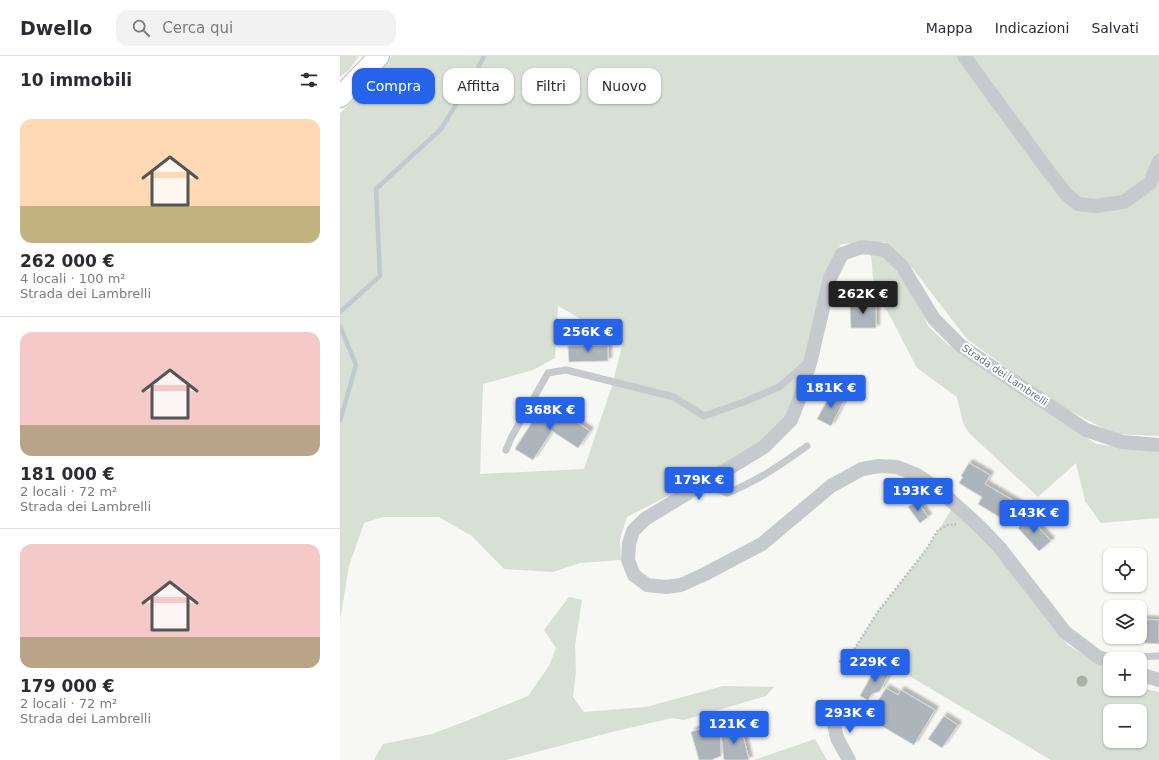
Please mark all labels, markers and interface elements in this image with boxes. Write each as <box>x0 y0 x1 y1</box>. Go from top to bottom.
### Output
search box <box>116 10 396 46</box>
text: Dwello <box>20 17 92 39</box>
icon: search <box>130 17 152 39</box>
text: Cerca qui <box>162 19 233 37</box>
text: Mappa <box>926 20 973 36</box>
text: Indicazioni <box>995 20 1069 36</box>
text: Salvati <box>1091 20 1139 36</box>
chip: Compra <box>352 68 435 104</box>
chip: Affitta <box>443 68 514 104</box>
chip: Filtri <box>522 68 580 104</box>
chip: Nuovo <box>588 68 661 104</box>
icon: filters <box>298 69 320 91</box>
text: 10 immobili <box>20 70 132 90</box>
icon: home <box>134 145 206 217</box>
text: 262 000 € <box>20 251 115 271</box>
text: 4 locali · 100 m² <box>20 271 126 286</box>
pin: 262K € <box>830 281 896 315</box>
text: Strada dei Lambrelli <box>20 286 151 301</box>
text: 262K € <box>838 286 888 301</box>
pin: 256K € <box>555 319 621 353</box>
text: 256K € <box>563 324 613 339</box>
street label: Strada dei Lambrelli <box>960 342 1050 408</box>
icon: home <box>134 358 206 430</box>
pin: 181K € <box>798 375 864 409</box>
text: 181K € <box>806 380 856 395</box>
pin: 368K € <box>517 397 583 431</box>
text: 368K € <box>525 402 575 417</box>
text: 181 000 € <box>20 464 115 484</box>
pin: 179K € <box>666 467 732 501</box>
text: 179K € <box>674 472 724 487</box>
pin: 193K € <box>885 478 951 512</box>
text: 193K € <box>893 483 943 498</box>
text: 2 locali · 72 m² <box>20 484 117 499</box>
text: Strada dei Lambrelli <box>20 499 151 514</box>
pin: 143K € <box>1001 500 1067 534</box>
text: 143K € <box>1009 505 1059 520</box>
map controls <box>1103 548 1147 748</box>
button: locate <box>1103 548 1147 592</box>
icon: home <box>134 570 206 642</box>
button: layers <box>1103 600 1147 644</box>
pin: 229K € <box>842 649 908 683</box>
button: + <box>1103 652 1147 696</box>
text: 229K € <box>850 654 900 669</box>
text: 179 000 € <box>20 676 115 696</box>
text: 2 locali · 72 m² <box>20 696 117 711</box>
pin: 293K € <box>817 700 883 734</box>
button: − <box>1103 704 1147 748</box>
text: 293K € <box>825 705 875 720</box>
text: Strada dei Lambrelli <box>20 711 151 726</box>
pin: 121K € <box>701 711 767 745</box>
text: 121K € <box>709 716 759 731</box>

